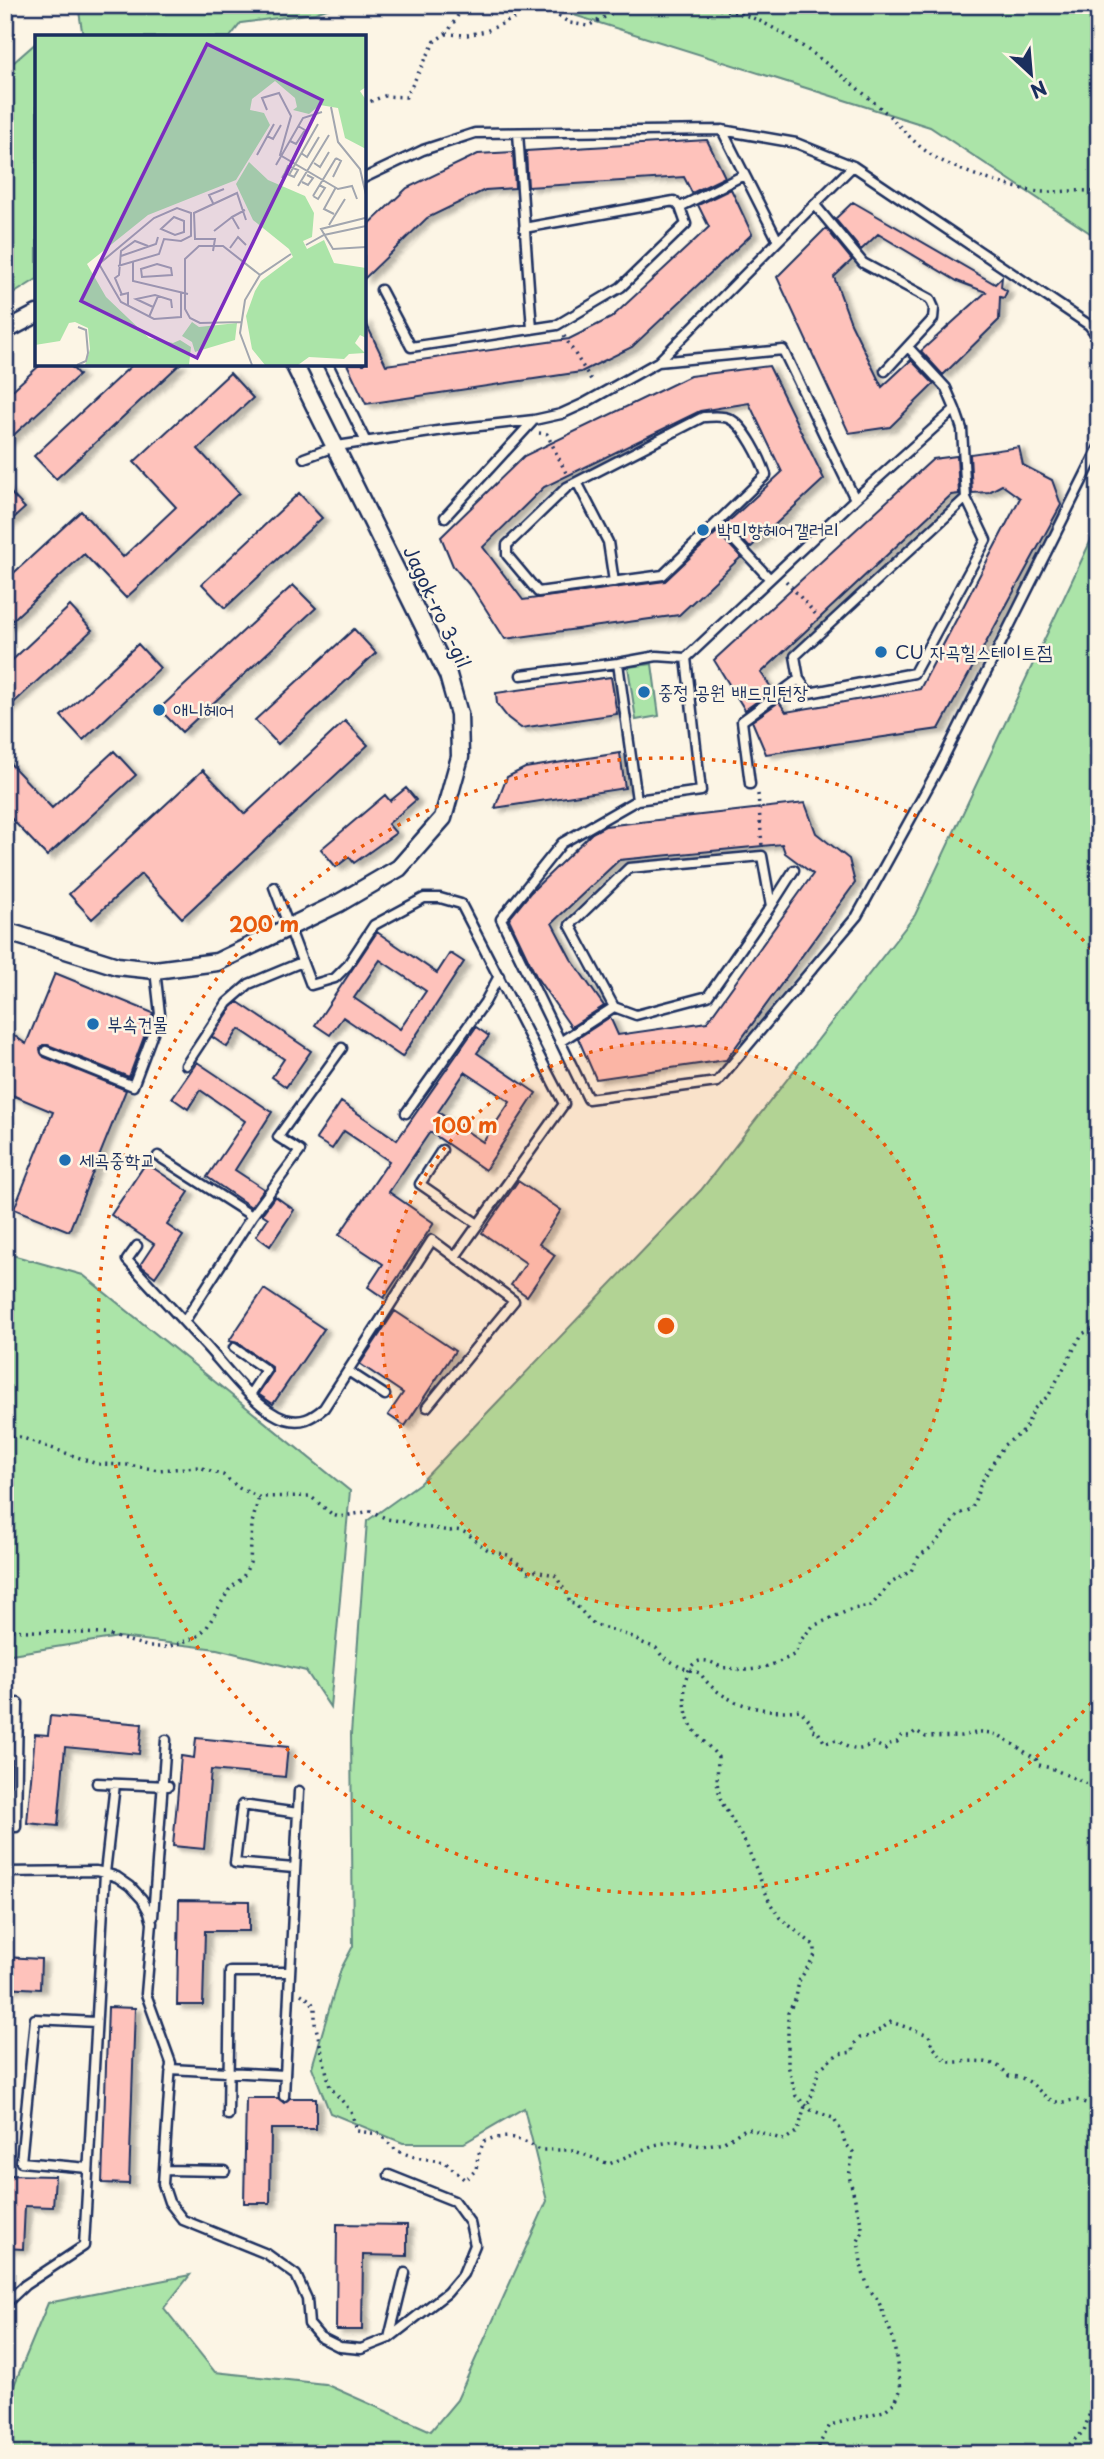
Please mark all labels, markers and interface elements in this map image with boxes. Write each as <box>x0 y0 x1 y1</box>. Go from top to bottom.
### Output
inset map <box>35 35 366 366</box>
north arrow <box>996 38 1066 108</box>
text: N <box>1026 74 1052 106</box>
place label: 박미향헤어갤러리 <box>717 515 839 543</box>
marker: 박미향헤어갤러리 <box>695 522 711 538</box>
street label: Jagok-ro 3-gil <box>397 541 478 672</box>
place label: CU 자곡힐스테이트점 <box>895 637 1052 665</box>
marker: CU 자곡힐스테이트점 <box>873 644 889 660</box>
place label: 중정 공원 배드민턴장 <box>658 677 808 705</box>
marker: 중정 공원 배드민턴장 <box>636 684 652 700</box>
place label: 애니헤어 <box>173 695 234 723</box>
marker: 애니헤어 <box>151 702 167 718</box>
text: 200 m <box>229 907 299 939</box>
place label: 부속건물 <box>107 1009 168 1037</box>
marker: 부속건물 <box>85 1016 101 1032</box>
text: 100 m <box>432 1108 498 1140</box>
place label: 세곡중학교 <box>79 1145 155 1173</box>
marker: 세곡중학교 <box>57 1152 73 1168</box>
centre of rings <box>654 1314 678 1338</box>

